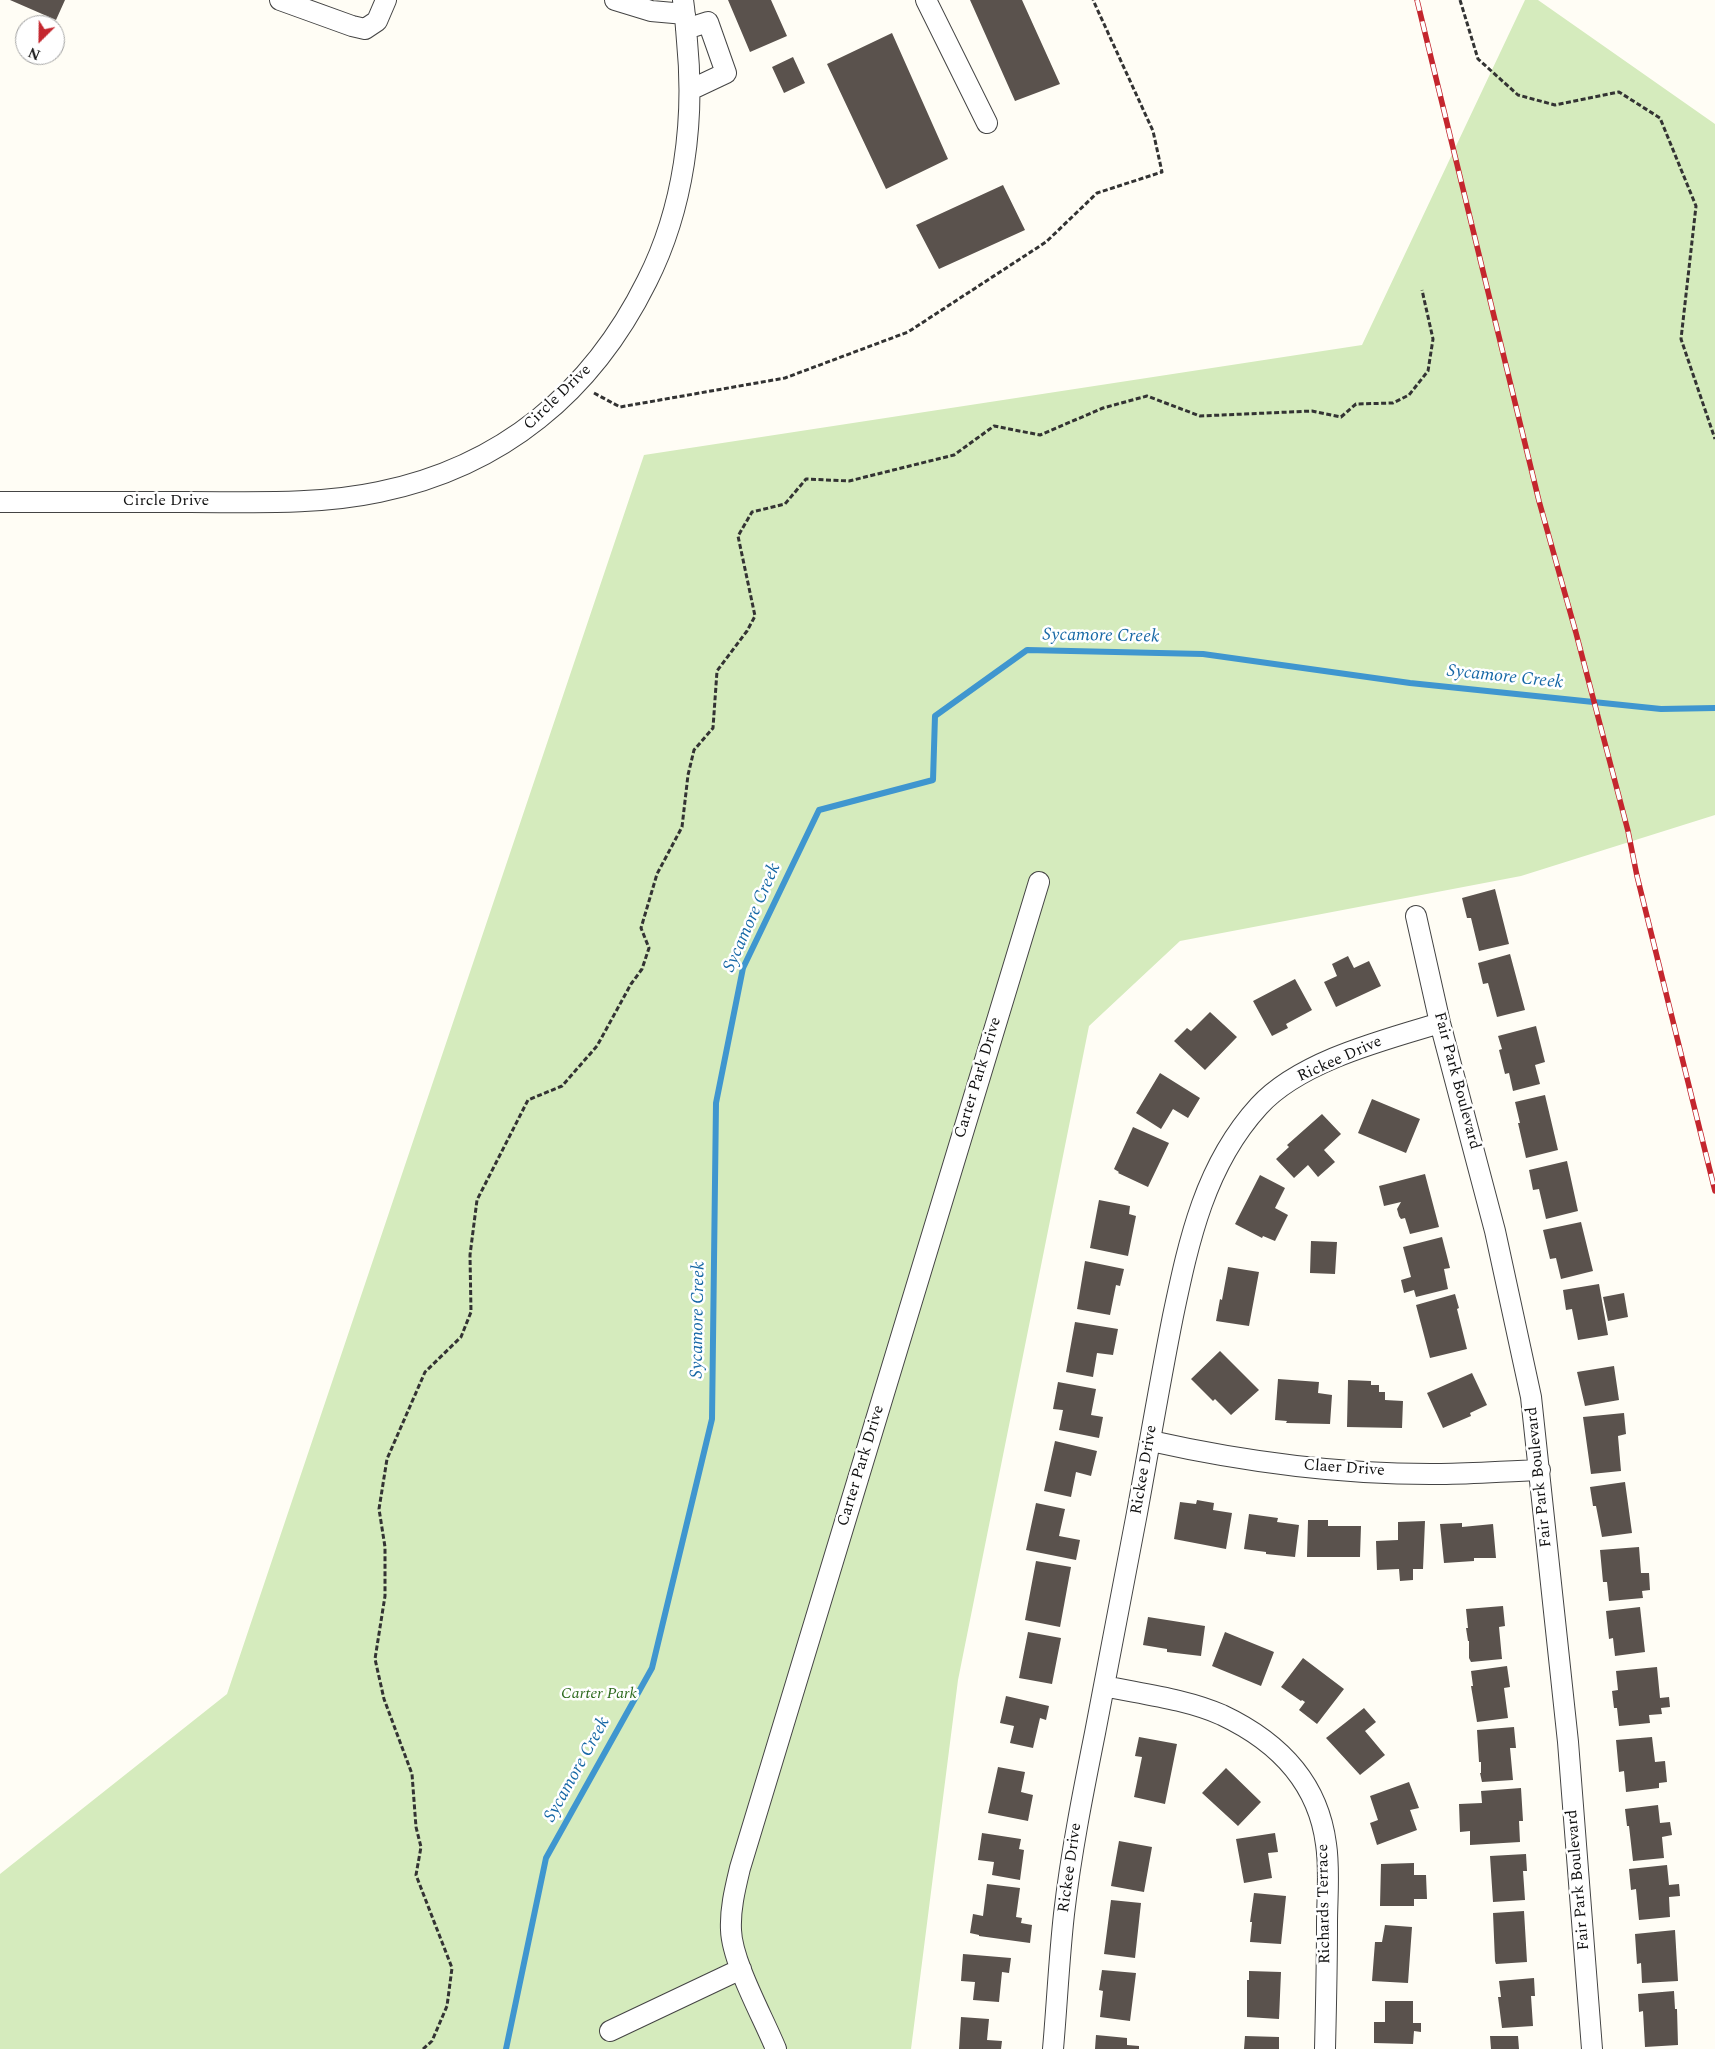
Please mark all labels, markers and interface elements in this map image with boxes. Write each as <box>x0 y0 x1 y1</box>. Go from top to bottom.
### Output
north arrow <box>15 15 65 65</box>
text: N <box>25 41 44 65</box>
street label: Circle Drive <box>520 361 596 435</box>
street label: Circle Drive <box>123 492 209 512</box>
water label: Sycamore Creek <box>1042 625 1160 649</box>
water label: Sycamore Creek <box>1446 661 1564 695</box>
water label: Sycamore Creek <box>719 860 787 976</box>
street label: Fair Park Boulevard <box>1428 1010 1484 1152</box>
street label: Carter Park Drive <box>951 1015 1007 1141</box>
street label: Rickee Drive <box>1295 1033 1385 1087</box>
water label: Sycamore Creek <box>687 1261 711 1379</box>
street label: Carter Park Drive <box>834 1403 890 1529</box>
street label: Fair Park Boulevard <box>1523 1406 1557 1548</box>
street label: Rickee Drive <box>1128 1424 1162 1516</box>
street label: Claer Drive <box>1303 1457 1385 1481</box>
park label: Carter Park <box>561 1685 637 1705</box>
water label: Sycamore Creek <box>540 1714 616 1826</box>
street label: Fair Park Boulevard <box>1563 1809 1595 1951</box>
street label: Rickee Drive <box>1055 1822 1087 1914</box>
street label: Richards Terrace <box>1314 1844 1336 1964</box>

